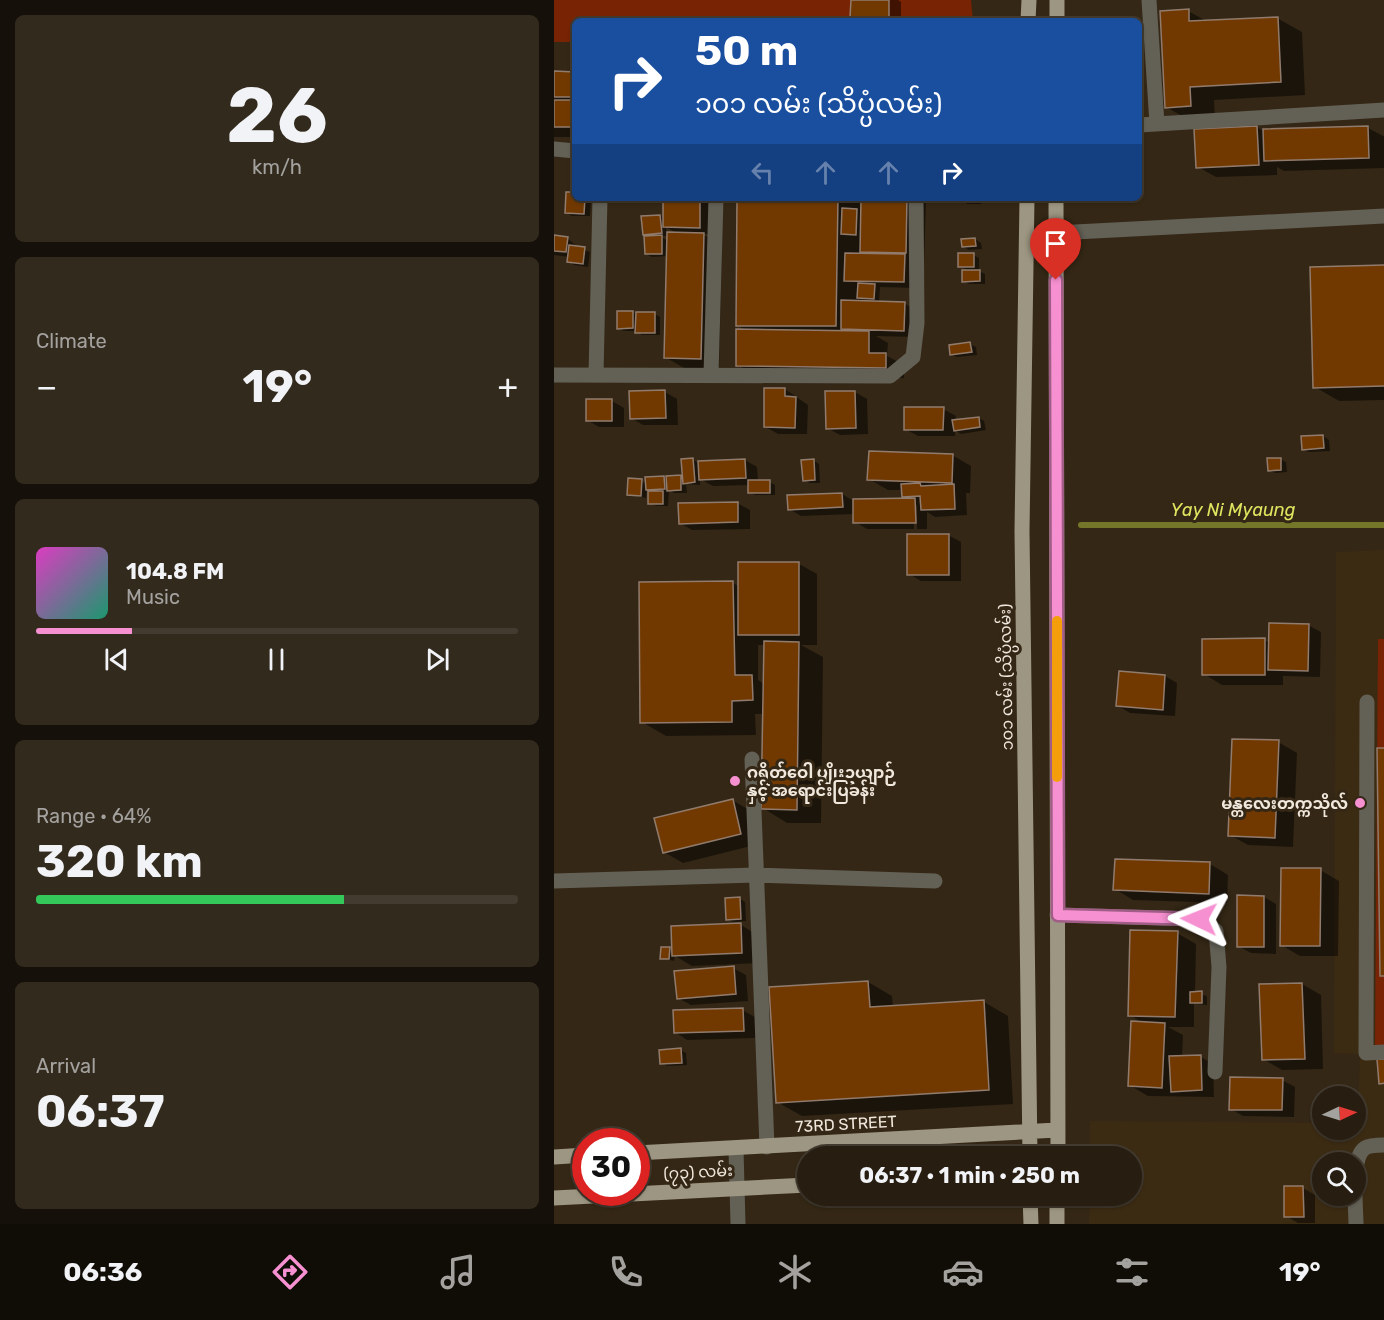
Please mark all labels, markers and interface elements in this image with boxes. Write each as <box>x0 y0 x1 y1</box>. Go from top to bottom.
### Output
text: 50 m <box>695 26 798 76</box>
icon: right <box>596 42 674 120</box>
text: 26 <box>226 69 328 162</box>
text: ၁၀၁ လမ်း (သိပ္ပံလမ်း) <box>695 88 942 120</box>
text: km/h <box>252 155 302 179</box>
icon: left <box>746 156 779 189</box>
icon: ahead <box>809 156 842 189</box>
icon: ahead <box>872 156 905 189</box>
icon: right <box>935 156 968 189</box>
pin <box>1030 218 1081 280</box>
icon: arrive <box>1039 227 1072 260</box>
text: Climate <box>36 329 107 353</box>
text: 19° <box>243 360 312 413</box>
text: − <box>36 367 57 406</box>
text: + <box>497 367 518 406</box>
water label: Yay Ni Myaung <box>1171 499 1296 521</box>
text: 104.8 FM <box>126 558 224 585</box>
text: Music <box>126 585 180 609</box>
street label: ၁၀၁ လမ်း (သိပ္ပံလမ်း) <box>993 603 1021 751</box>
icon: previous <box>100 643 133 676</box>
icon: pause <box>260 643 293 676</box>
icon: next <box>421 643 454 676</box>
place label: ဂရိတ်ဝေါ ပျိုးဥယျာဉ် နှင့် အရောင်းပြခန်း <box>747 761 896 804</box>
marker: ဂရိတ်ဝေါ ပျိုးဥယျာဉ် နှင့် အရောင်းပြခန်း <box>728 774 742 788</box>
place label: မန္တလေးတက္ကသိုလ် <box>1221 792 1348 817</box>
marker: မန္တလေးတက္ကသိုလ် <box>1353 796 1367 810</box>
text: Range · 64% <box>36 804 152 828</box>
text: 320 km <box>36 835 203 888</box>
position arrow <box>1167 887 1231 951</box>
text: Arrival <box>36 1054 96 1078</box>
text: 06:37 <box>36 1085 164 1138</box>
north arrow <box>1312 1086 1366 1140</box>
map controls <box>1312 1086 1366 1206</box>
street label: 73RD STREET <box>795 1112 897 1136</box>
speed limit sign: 30 <box>572 1128 650 1206</box>
button: search <box>1312 1152 1366 1206</box>
street label: (၇၃) လမ်း <box>663 1159 733 1187</box>
text: 06:37 · 1 min · 250 m <box>859 1162 1080 1189</box>
icon: directions <box>269 1251 311 1293</box>
icon: music <box>437 1251 479 1293</box>
icon: phone <box>605 1251 647 1293</box>
icon: climate <box>774 1251 816 1293</box>
icon: car <box>942 1251 984 1293</box>
icon: filters <box>1111 1251 1153 1293</box>
text: 06:36 <box>63 1256 142 1288</box>
text: 19° <box>1279 1256 1321 1288</box>

